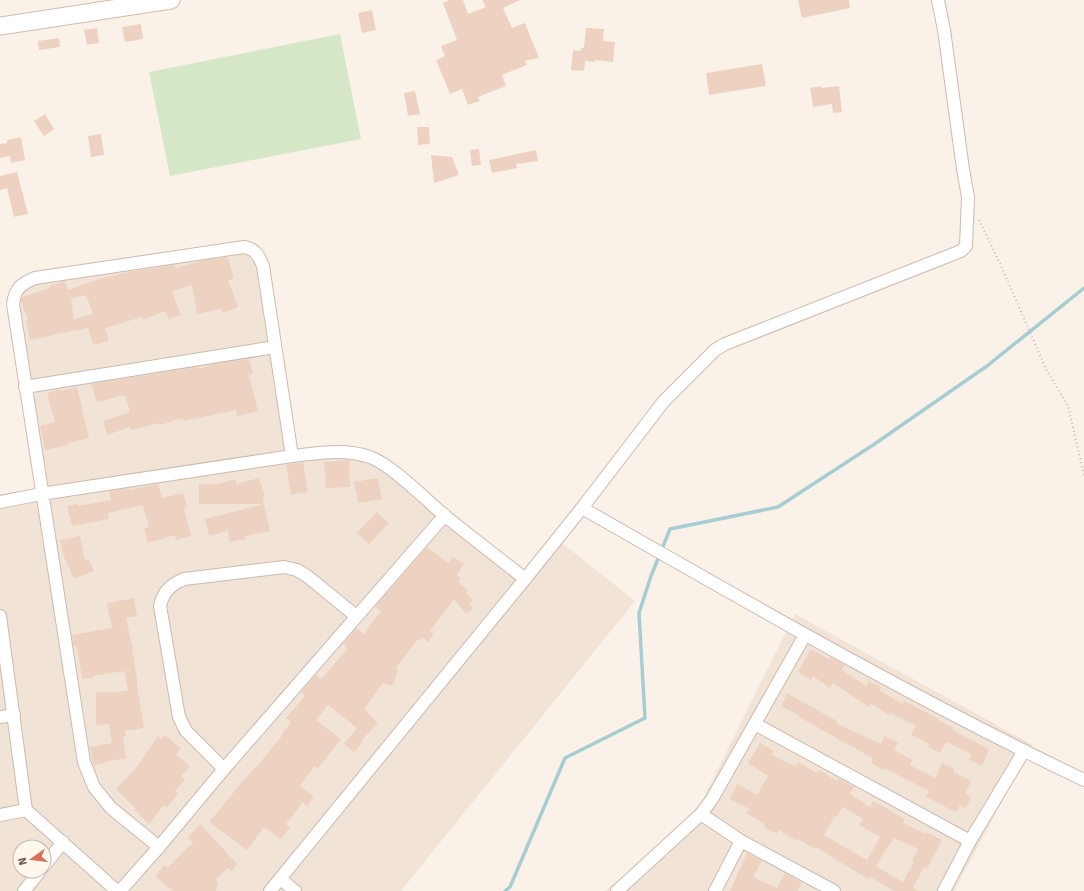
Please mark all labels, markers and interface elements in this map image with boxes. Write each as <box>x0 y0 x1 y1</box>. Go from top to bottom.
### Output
north arrow <box>12 839 52 879</box>
text: N <box>16 856 30 866</box>

